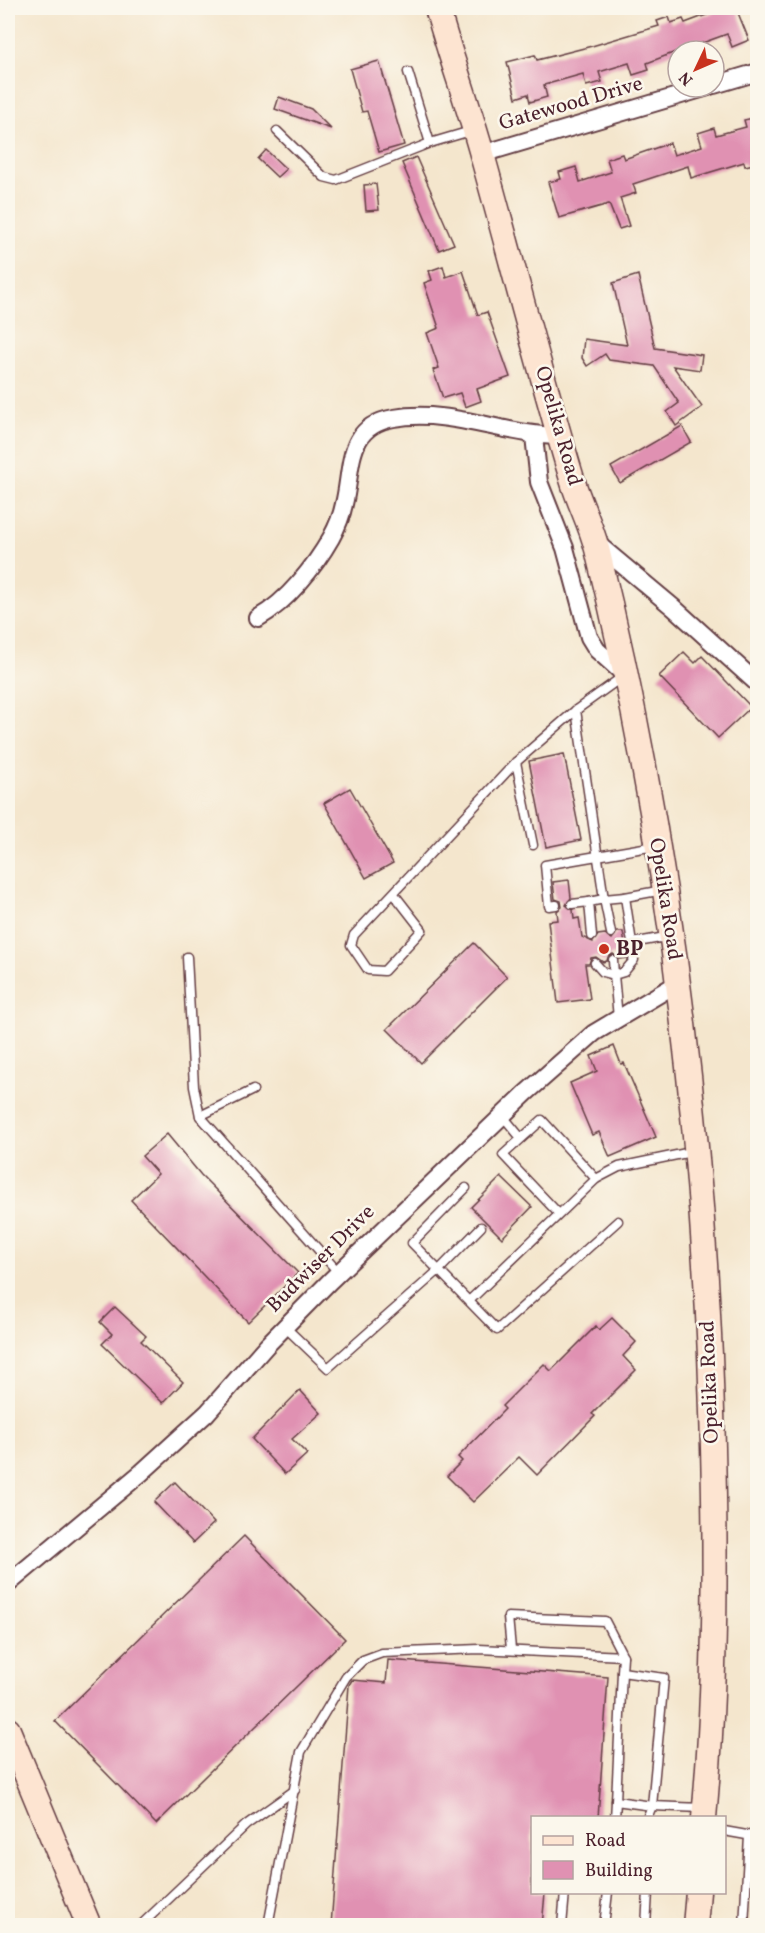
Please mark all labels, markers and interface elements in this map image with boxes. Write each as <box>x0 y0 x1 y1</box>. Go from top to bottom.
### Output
north arrow <box>666 39 726 99</box>
text: N <box>674 66 699 90</box>
street label: Gatewood Drive <box>496 70 646 138</box>
street label: Opelika Road <box>527 363 589 489</box>
street label: Opelika Road <box>641 836 689 962</box>
place label: BP <box>616 935 644 964</box>
marker: BP <box>597 942 611 956</box>
street label: Budwiser Drive <box>260 1198 382 1320</box>
street label: Opelika Road <box>693 1320 727 1444</box>
legend <box>531 1816 726 1894</box>
text: Road <box>585 1829 626 1854</box>
text: Building <box>585 1859 653 1884</box>

